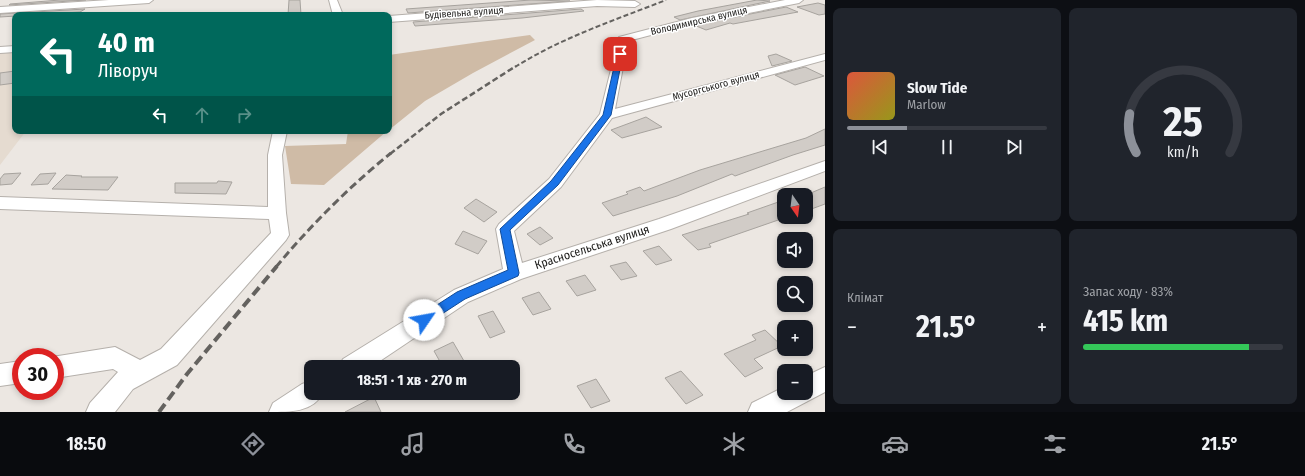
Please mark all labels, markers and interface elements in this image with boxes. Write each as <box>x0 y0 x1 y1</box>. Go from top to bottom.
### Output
street label: Будівельна вулиця <box>424 3 504 22</box>
street label: Володимирська вулиця <box>650 4 749 38</box>
text: 40 m <box>98 26 155 59</box>
icon: left <box>32 28 84 80</box>
pin <box>603 37 637 71</box>
icon: arrive <box>609 43 631 65</box>
text: Ліворуч <box>98 60 158 82</box>
street label: Мусоргського вулиця <box>671 69 761 103</box>
text: Slow Tide <box>907 79 967 97</box>
text: 25 <box>1162 96 1203 146</box>
text: Marlow <box>907 97 946 112</box>
icon: left <box>149 104 171 126</box>
icon: ahead <box>191 104 213 126</box>
icon: right <box>233 104 255 126</box>
icon: previous <box>869 136 891 158</box>
icon: pause <box>936 136 958 158</box>
icon: next <box>1003 136 1025 158</box>
text: km/h <box>1167 143 1199 160</box>
north arrow <box>777 188 813 224</box>
map controls <box>777 188 813 400</box>
street label: Красносельська вулиця <box>533 222 651 272</box>
button: sound <box>777 232 813 268</box>
button: search <box>777 276 813 312</box>
text: Запас ходу · 83% <box>1083 284 1173 299</box>
text: Клімат <box>847 290 883 305</box>
position arrow <box>403 299 445 341</box>
text: 415 km <box>1083 303 1168 339</box>
text: 21.5° <box>916 309 978 345</box>
text: − <box>847 314 857 341</box>
text: + <box>1037 314 1047 341</box>
button: + <box>777 320 813 356</box>
speed limit sign: 30 <box>12 348 64 400</box>
button: − <box>777 364 813 400</box>
text: 18:51 · 1 хв · 270 m <box>357 371 467 389</box>
icon: directions <box>239 430 267 458</box>
icon: music <box>399 430 427 458</box>
icon: phone <box>560 430 588 458</box>
icon: climate <box>720 430 748 458</box>
icon: car <box>881 430 909 458</box>
icon: filters <box>1041 430 1069 458</box>
text: 18:50 <box>66 433 106 455</box>
text: 21.5° <box>1202 433 1239 455</box>

